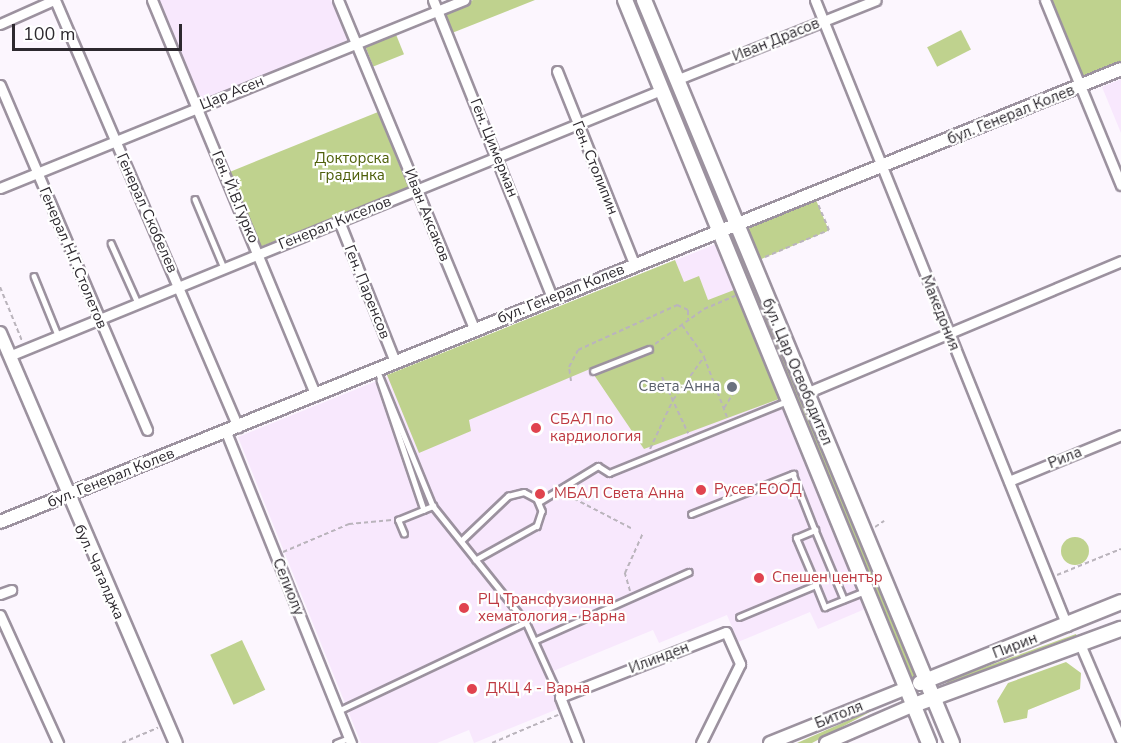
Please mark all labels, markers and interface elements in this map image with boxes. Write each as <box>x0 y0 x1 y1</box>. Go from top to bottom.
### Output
scale bar <box>15 12 184 50</box>
street label: Иван Драсов <box>730 14 822 66</box>
text: 100 m <box>23 22 75 46</box>
street label: Цар Асен <box>197 72 267 114</box>
street label: бул. Генерал Колев <box>945 81 1077 149</box>
street label: Ген. Цимерман <box>466 96 522 200</box>
street label: Ген. Столипин <box>568 119 622 217</box>
street label: Ген. Й.В.Гурко <box>207 148 263 246</box>
park label: Докторска градинка <box>314 149 390 184</box>
street label: Генерал Скобелев <box>113 150 181 276</box>
street label: Иван Аксаков <box>400 166 454 264</box>
street label: Генерал Н.Г.Столетов <box>35 185 111 331</box>
street label: Генерал Киселов <box>276 192 394 254</box>
street label: Ген. Паренсов <box>340 242 394 342</box>
street label: бул. Генерал Колев <box>495 260 627 328</box>
street label: Македония <box>917 273 963 353</box>
street label: бул. Цар Освободител <box>758 296 836 448</box>
place label: Света Анна <box>638 378 720 396</box>
marker: Света Анна <box>725 380 739 394</box>
place label: СБАЛ по кардиология <box>550 410 641 445</box>
marker: СБАЛ по кардиология <box>527 419 545 437</box>
street label: Рила <box>1045 443 1085 473</box>
street label: бул. Генерал Колев <box>45 444 177 512</box>
marker: Русев ЕООД <box>692 481 710 499</box>
place label: Русев ЕООД <box>714 481 802 499</box>
marker: МБАЛ Света Анна <box>531 485 549 503</box>
place label: МБАЛ Света Анна <box>554 485 684 503</box>
street label: бул. Чаталджа <box>70 522 128 622</box>
street label: Селиолу <box>268 556 308 618</box>
marker: Спешен център <box>750 569 768 587</box>
place label: Спешен център <box>772 569 883 587</box>
place label: РЦ Трансфузионна хематология - Варна <box>478 590 625 625</box>
marker: РЦ Трансфузионна хематология - Варна <box>455 599 473 617</box>
street label: Пирин <box>990 629 1040 663</box>
street label: Илинден <box>626 638 692 678</box>
marker: ДКЦ 4 - Варна <box>463 680 481 698</box>
place label: ДКЦ 4 - Варна <box>486 680 590 698</box>
street label: Битоля <box>812 697 866 733</box>

